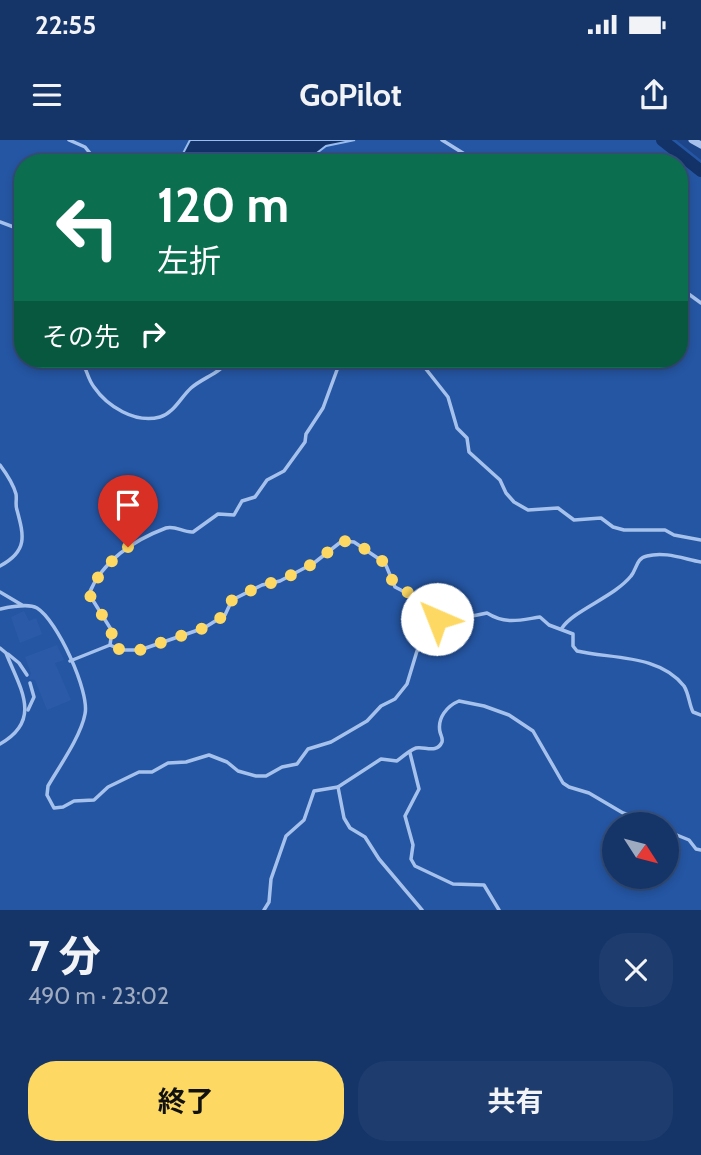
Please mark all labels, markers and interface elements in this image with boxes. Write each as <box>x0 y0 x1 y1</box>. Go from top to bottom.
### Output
text: 22:55 <box>35 9 96 41</box>
text: GoPilot <box>299 75 402 114</box>
icon: menu <box>28 76 66 114</box>
icon: share <box>635 76 673 114</box>
text: 120 m <box>157 175 289 234</box>
icon: left <box>42 182 133 273</box>
text: 左折 <box>157 241 221 280</box>
icon: right <box>134 315 172 353</box>
text: その先 <box>42 321 120 353</box>
pin <box>98 475 158 547</box>
icon: arrive <box>109 486 147 524</box>
position arrow <box>400 582 474 656</box>
north arrow <box>602 812 679 889</box>
map controls <box>602 812 679 889</box>
text: 7 分 <box>28 930 101 982</box>
button: close <box>599 933 673 1007</box>
text: 490 m · 23:02 <box>28 982 169 1010</box>
button: 終了 <box>28 1061 344 1141</box>
button: 共有 <box>358 1061 673 1141</box>

